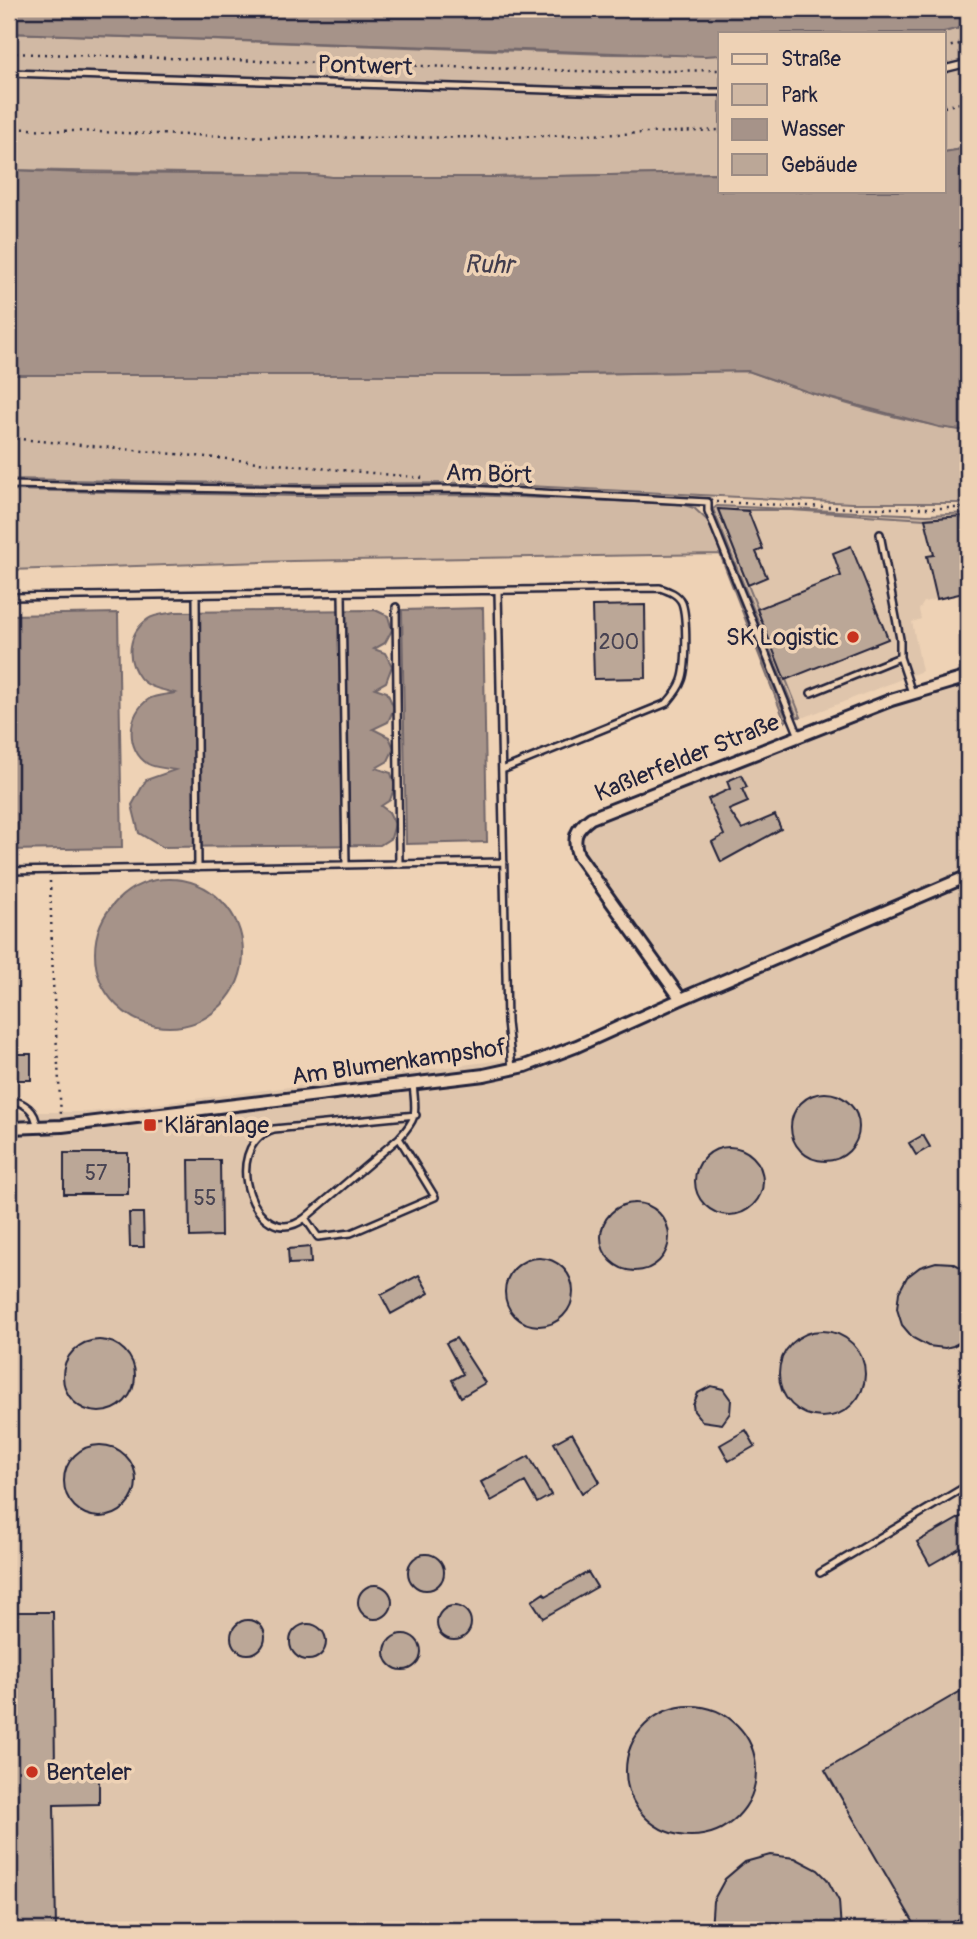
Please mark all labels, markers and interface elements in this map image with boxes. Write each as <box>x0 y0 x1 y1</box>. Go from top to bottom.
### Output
legend <box>718 32 946 192</box>
text: Straße <box>781 46 841 73</box>
street label: Pontwert <box>317 50 413 82</box>
text: Park <box>781 82 818 109</box>
text: Wasser <box>781 116 846 143</box>
text: Gebäude <box>781 152 858 179</box>
water label: Ruhr <box>464 249 518 281</box>
street label: Am Bört <box>445 458 533 490</box>
place label: SK Logistic <box>726 623 839 652</box>
house number: 200 <box>599 629 639 656</box>
marker: SK Logistic <box>845 629 861 645</box>
street label: Kaßlerfelder Straße <box>590 708 784 808</box>
street label: Am Blumenkampshof <box>290 1033 509 1091</box>
place label: Kläranlage <box>164 1111 269 1140</box>
marker: Kläranlage <box>142 1117 158 1133</box>
house number: 57 <box>85 1160 107 1187</box>
house number: 55 <box>194 1185 216 1212</box>
place label: Benteler <box>46 1758 132 1787</box>
marker: Benteler <box>24 1764 40 1780</box>

